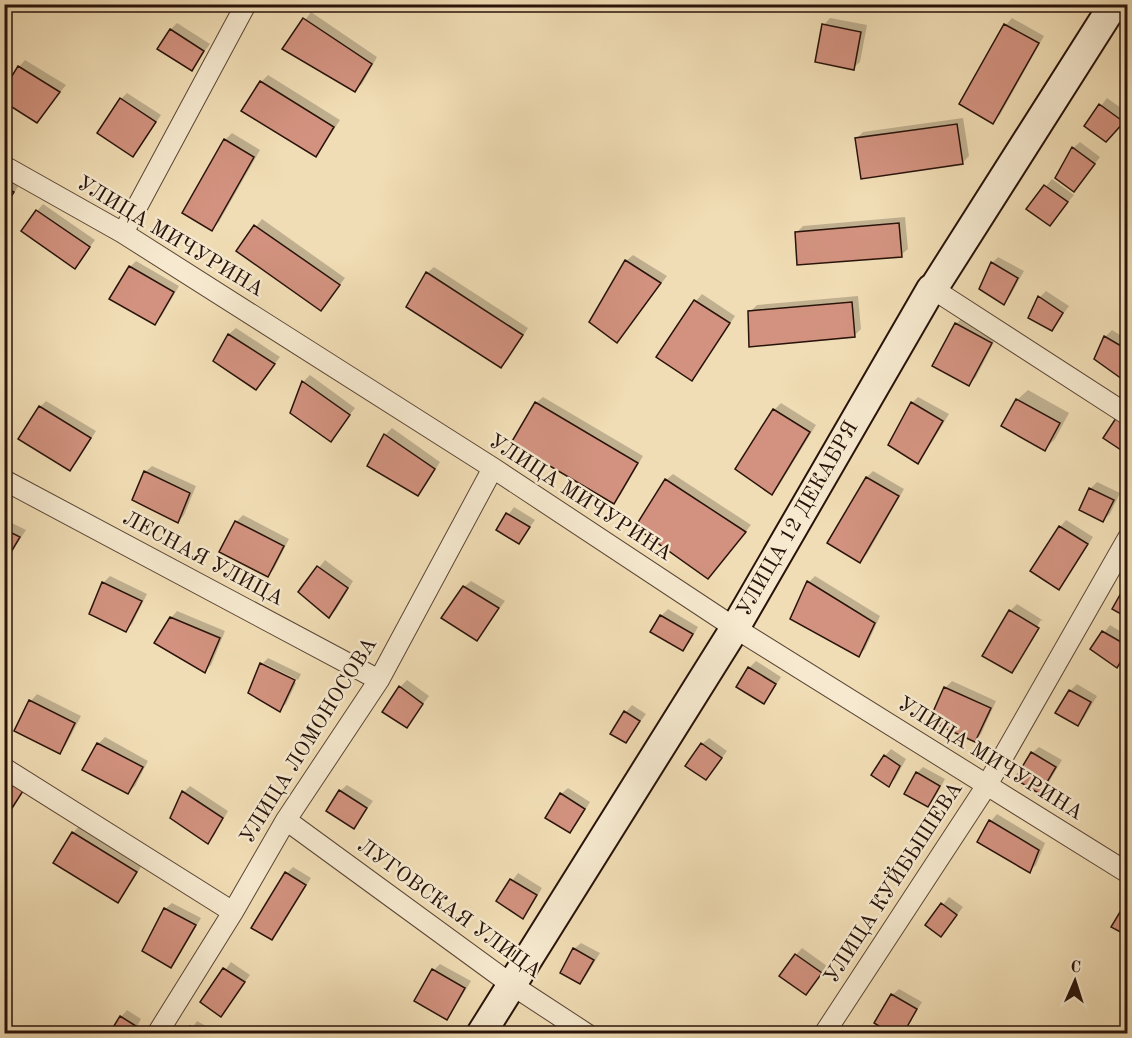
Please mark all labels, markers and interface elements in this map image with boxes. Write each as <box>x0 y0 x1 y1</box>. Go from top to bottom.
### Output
street label: УЛИЦА МИЧУРИНА <box>73 173 267 301</box>
street label: УЛИЦА 12 ДЕКАБРЯ <box>734 418 862 620</box>
street label: УЛИЦА МИЧУРИНА <box>485 431 675 565</box>
street label: ЛЕСНАЯ УЛИЦА <box>119 508 287 610</box>
street label: УЛИЦА ЛОМОНОСОВА <box>237 634 381 848</box>
street label: УЛИЦА МИЧУРИНА <box>894 693 1086 825</box>
street label: УЛИЦА КУЙБЫШЕВА <box>817 776 967 988</box>
street label: ЛУГОВСКАЯ УЛИЦА <box>353 835 545 983</box>
north arrow <box>1045 951 1105 1011</box>
text: С <box>1070 960 1081 976</box>

